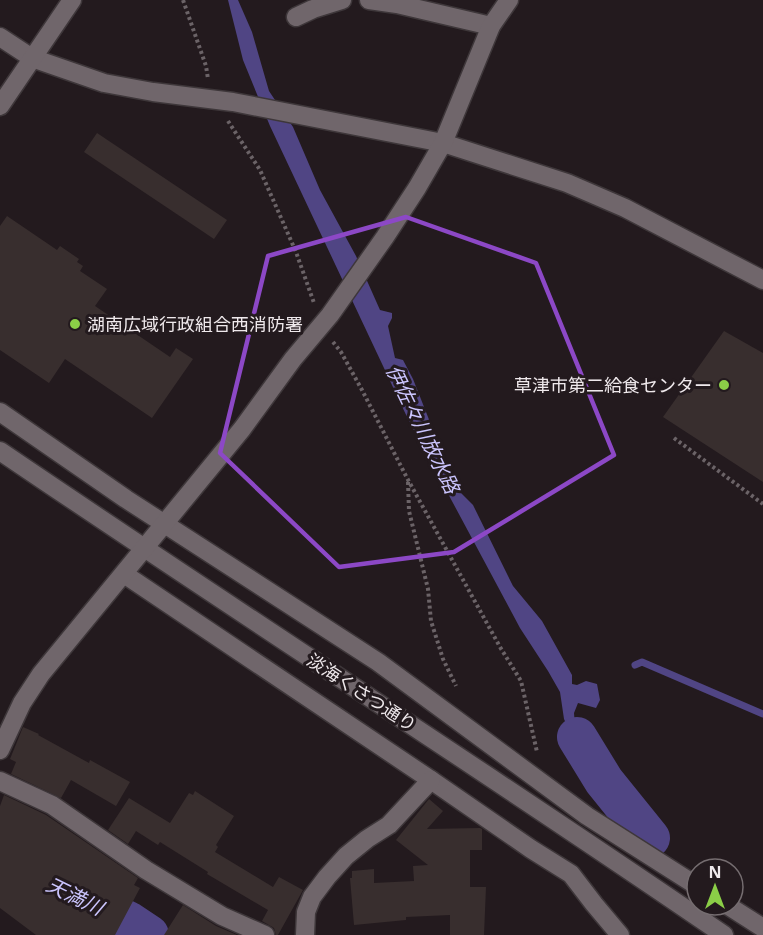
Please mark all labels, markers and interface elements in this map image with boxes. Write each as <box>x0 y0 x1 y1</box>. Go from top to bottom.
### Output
place label: 湖南広域行政組合西消防署 <box>87 312 303 336</box>
marker: 湖南広域行政組合西消防署 <box>68 317 82 331</box>
water label: 伊佐々川放水路 <box>380 360 467 500</box>
place label: 草津市第二給食センター <box>514 373 712 397</box>
marker: 草津市第二給食センター <box>717 378 731 392</box>
street label: 淡海くさつ通り <box>303 648 421 736</box>
north arrow <box>685 857 745 917</box>
text: N <box>708 861 722 883</box>
water label: 天満川 <box>42 871 110 922</box>

